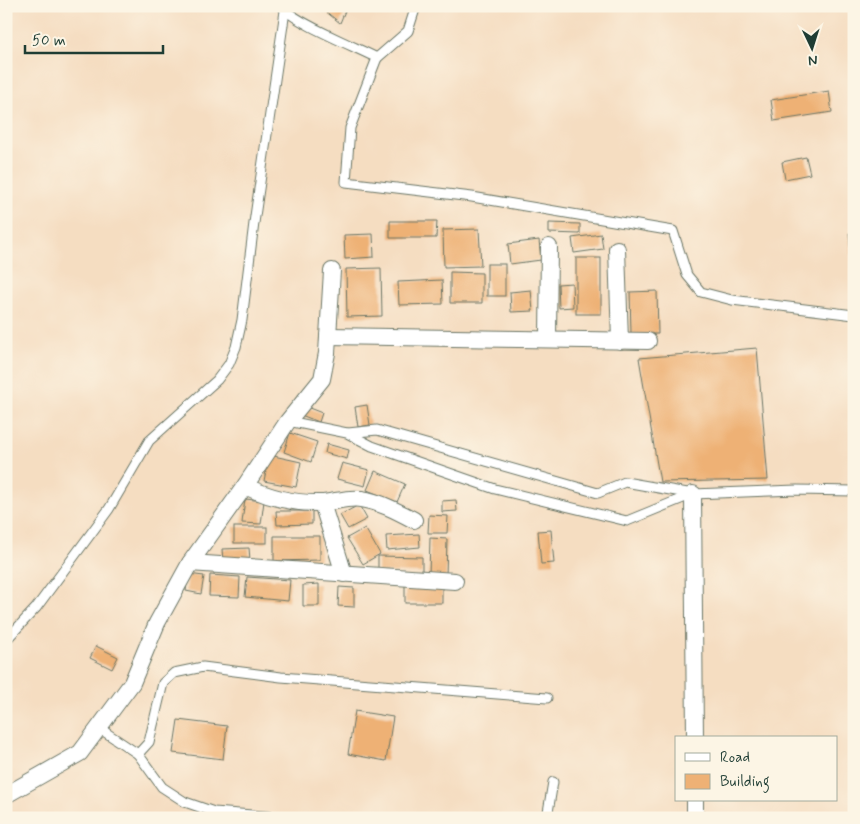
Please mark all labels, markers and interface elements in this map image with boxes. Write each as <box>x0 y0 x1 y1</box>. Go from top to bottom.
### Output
scale bar <box>25 22 162 54</box>
north arrow <box>788 22 838 72</box>
text: 50 m <box>32 31 66 51</box>
text: N <box>808 51 818 69</box>
legend <box>675 736 838 802</box>
text: Road <box>720 748 750 768</box>
text: Building <box>720 772 770 793</box>

